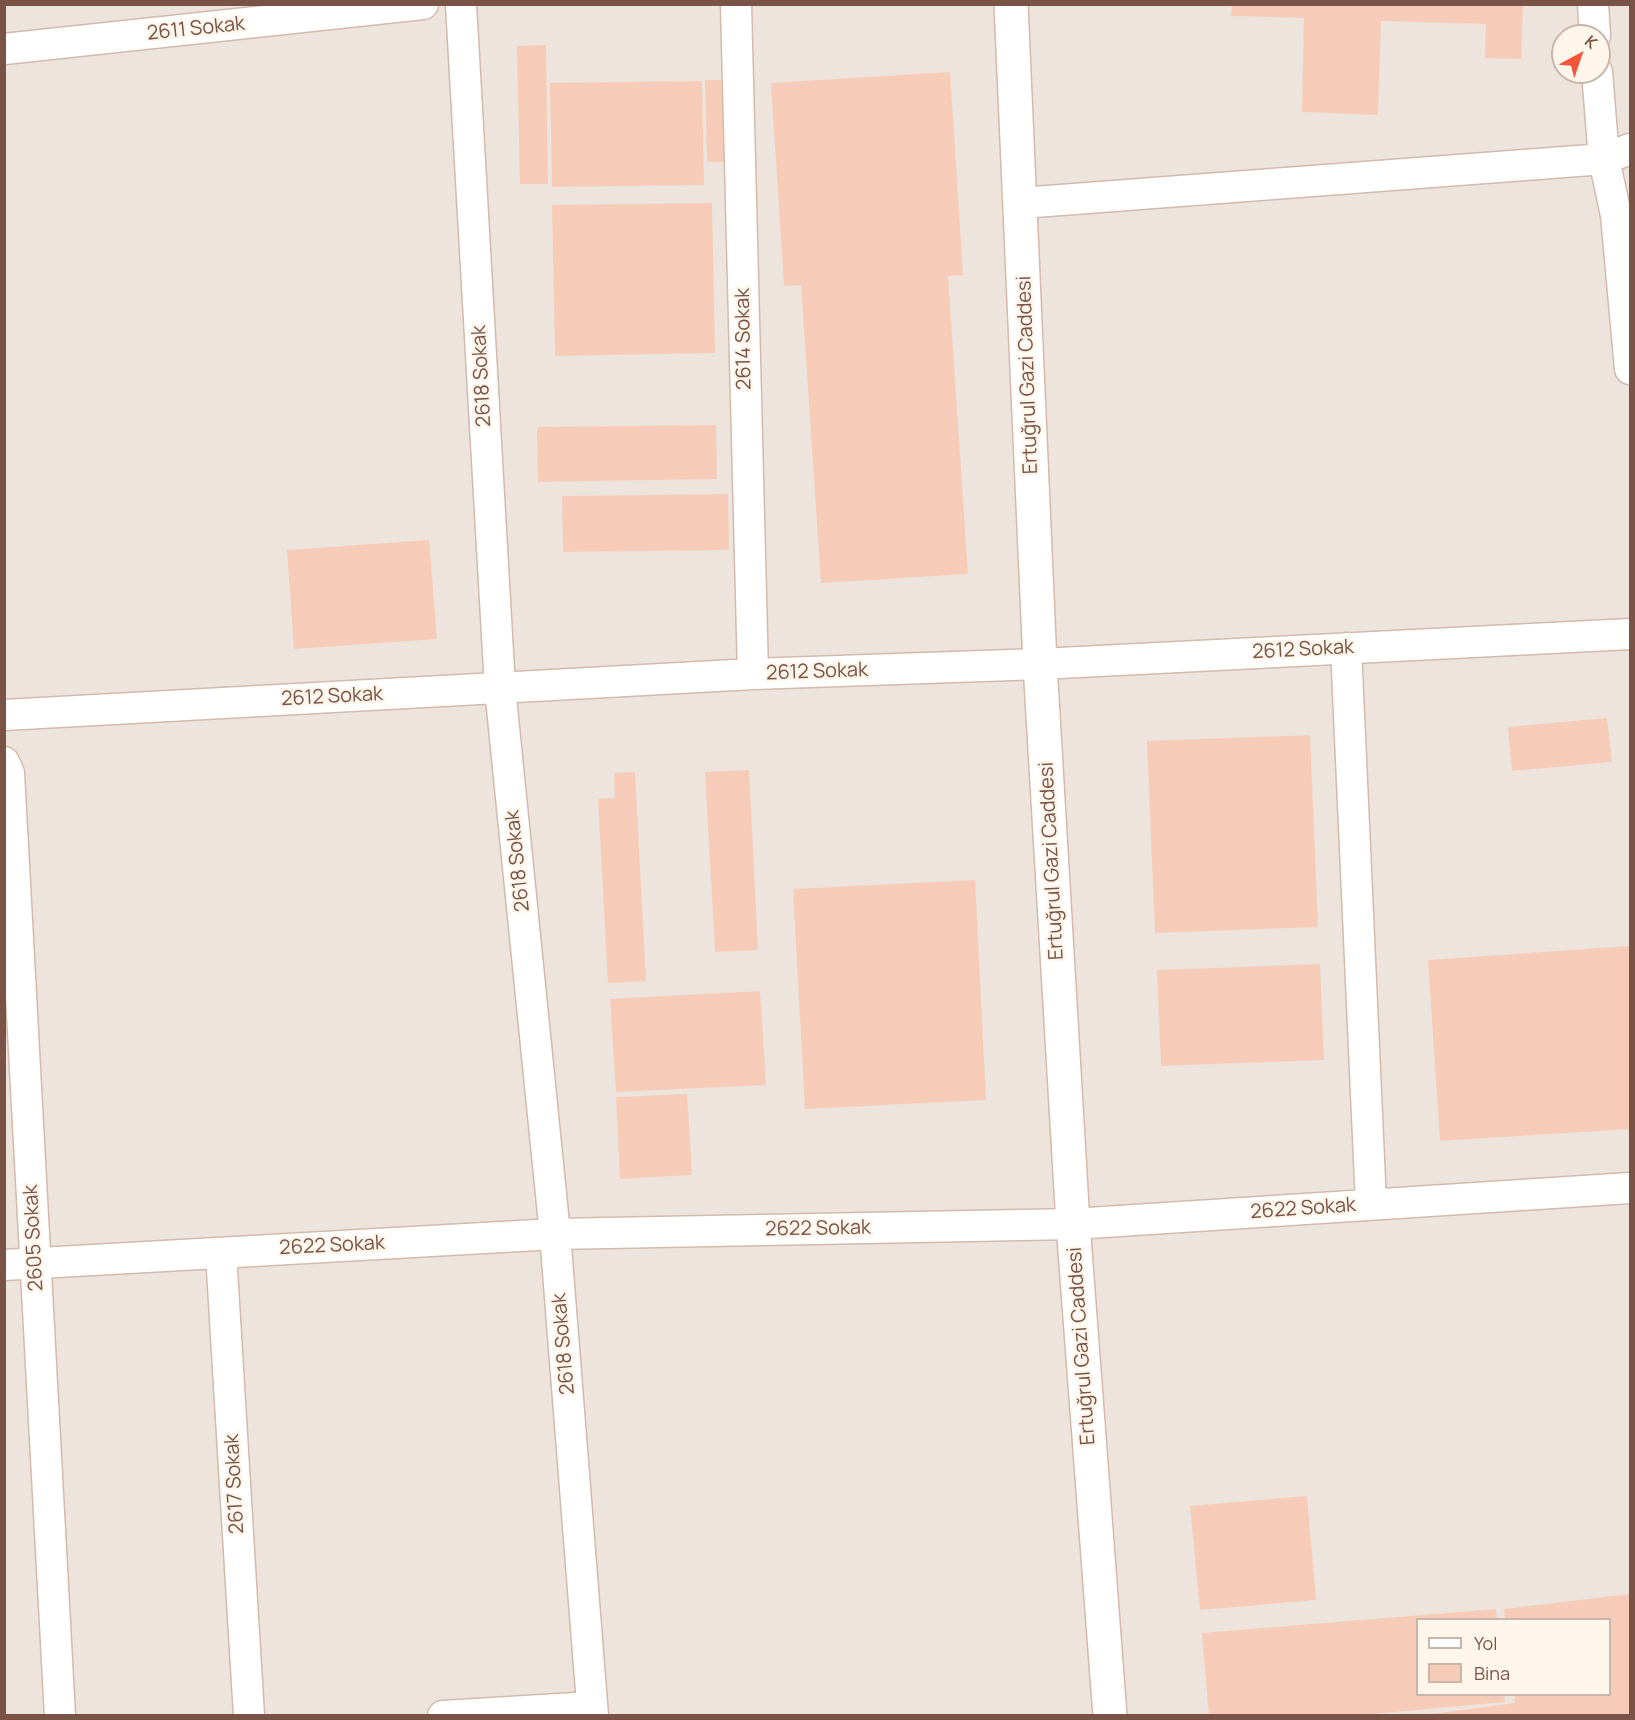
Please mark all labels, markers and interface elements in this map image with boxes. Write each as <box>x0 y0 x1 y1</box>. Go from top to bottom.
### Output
street label: 2611 Sokak <box>146 12 246 46</box>
north arrow <box>1551 24 1611 84</box>
text: K <box>1580 30 1602 53</box>
street label: Ertuğrul Gazi Caddesi <box>1013 275 1043 475</box>
street label: 2614 Sokak <box>731 288 757 390</box>
street label: 2618 Sokak <box>467 324 497 428</box>
street label: 2612 Sokak <box>1252 635 1354 665</box>
street label: 2612 Sokak <box>766 658 868 686</box>
street label: 2612 Sokak <box>281 682 383 712</box>
street label: Ertuğrul Gazi Caddesi <box>1035 761 1069 961</box>
street label: 2618 Sokak <box>501 809 535 913</box>
street label: 2605 Sokak <box>19 1184 49 1292</box>
street label: 2622 Sokak <box>1249 1193 1357 1225</box>
street label: 2622 Sokak <box>765 1216 871 1242</box>
street label: 2622 Sokak <box>279 1231 385 1261</box>
street label: Ertuğrul Gazi Caddesi <box>1063 1246 1101 1446</box>
street label: 2618 Sokak <box>548 1292 580 1396</box>
street label: 2617 Sokak <box>220 1433 250 1535</box>
legend <box>1416 1618 1611 1696</box>
text: Yol <box>1474 1631 1497 1655</box>
text: Bina <box>1474 1661 1510 1685</box>

